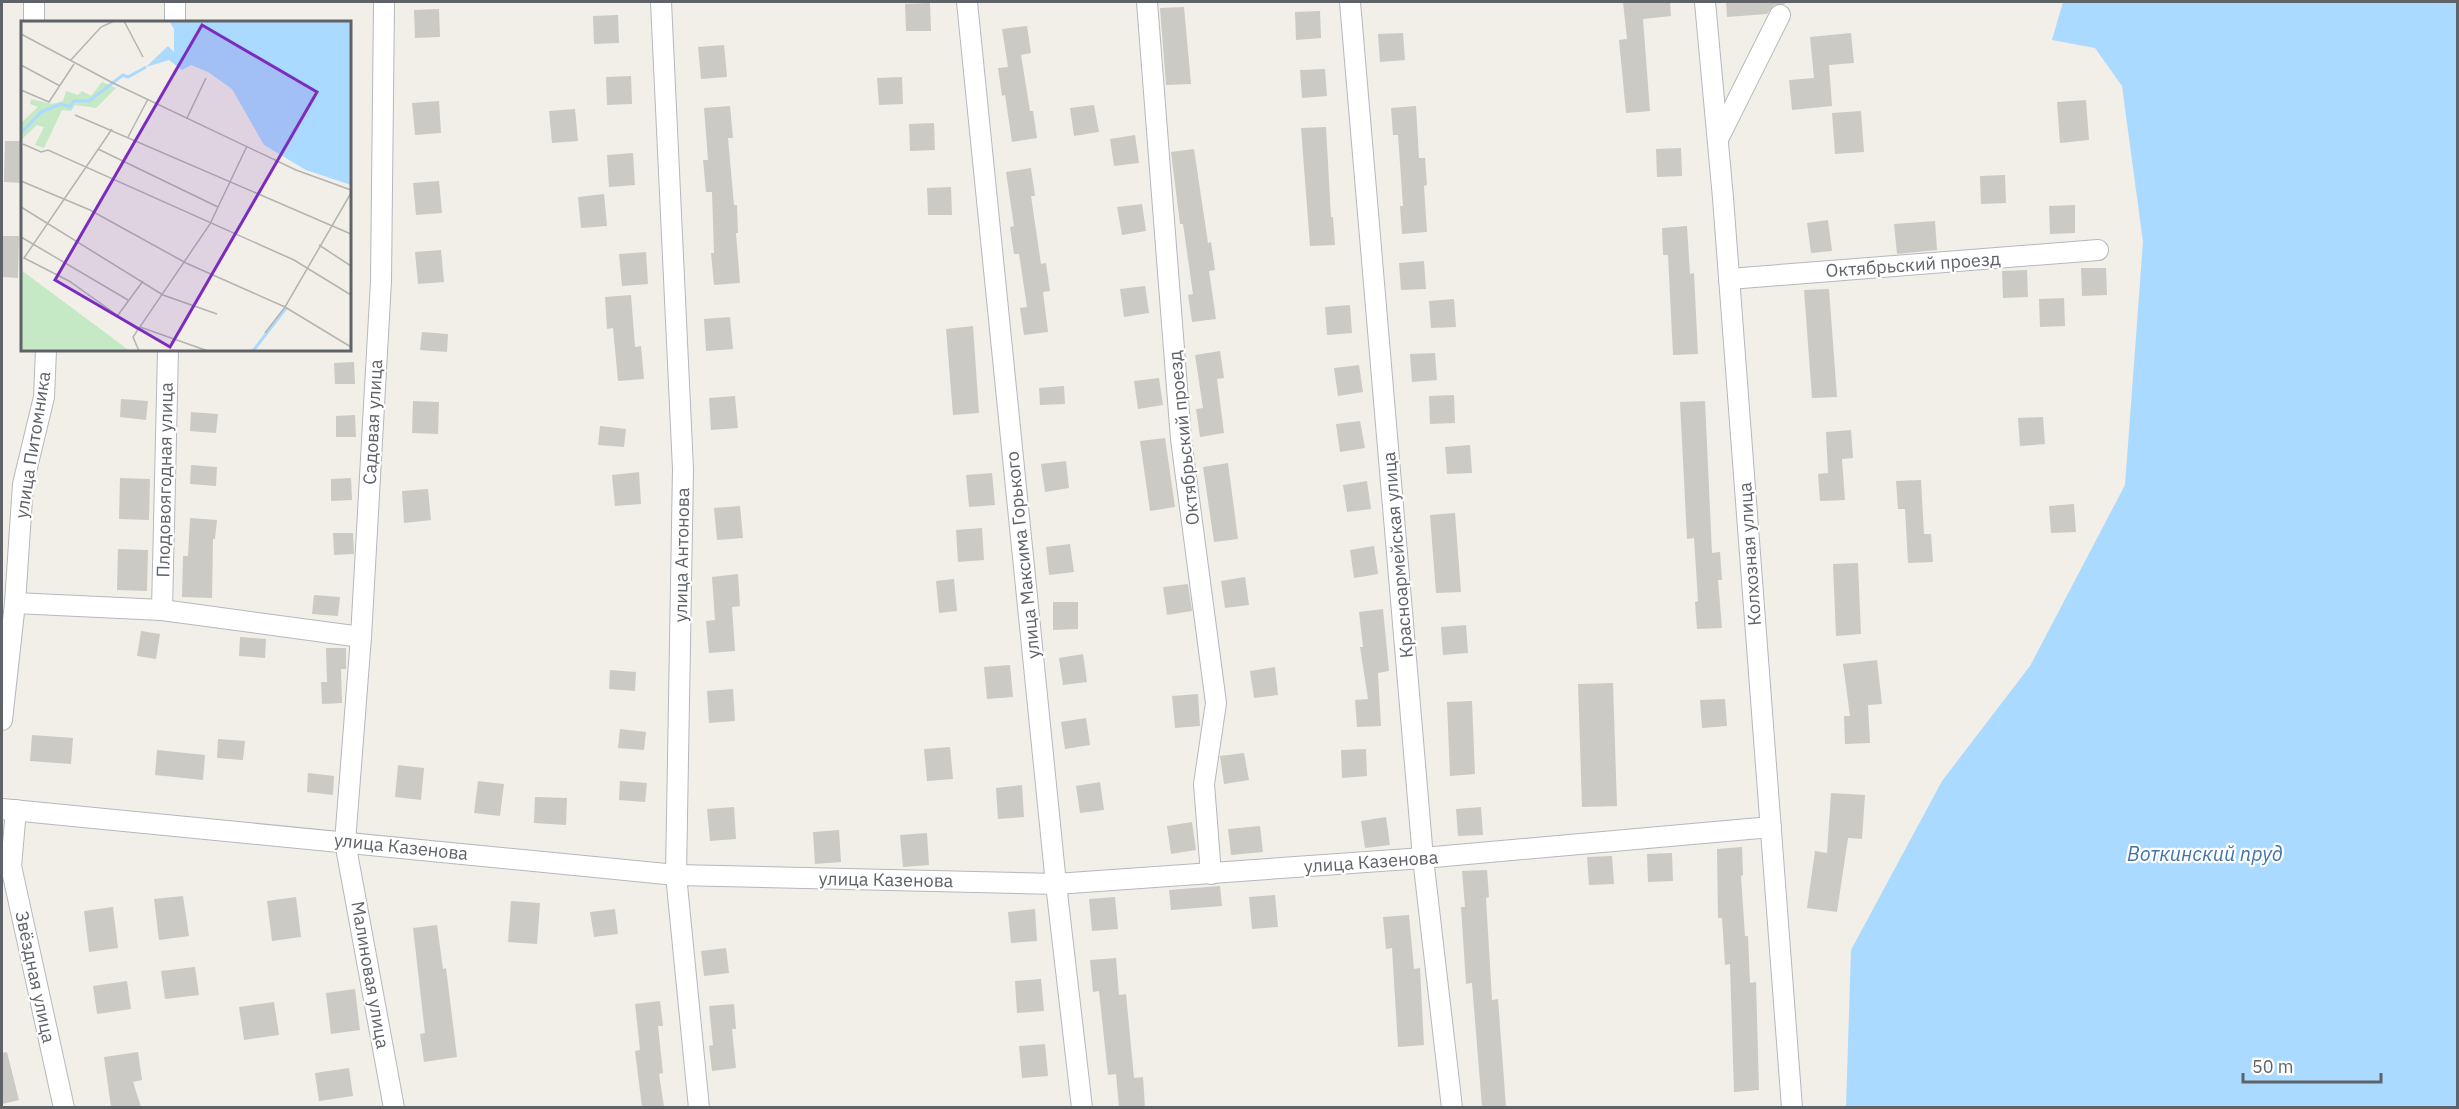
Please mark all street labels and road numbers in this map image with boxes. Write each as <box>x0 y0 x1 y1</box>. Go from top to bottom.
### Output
street label: Октябрьский проезд <box>1825 247 2002 282</box>
street label: Октябрьский проезд <box>1163 349 1204 526</box>
street label: Садовая улица <box>358 358 387 485</box>
street label: улица Питомника <box>10 369 56 520</box>
street label: Плодовоягодная улица <box>151 382 178 578</box>
street label: улица Максима Горького <box>1000 450 1045 660</box>
street label: Красноармейская улица <box>1377 451 1418 659</box>
street label: Колхозная улица <box>1733 481 1766 626</box>
street label: улица Антонова <box>669 487 694 623</box>
street label: улица Казенова <box>333 828 470 865</box>
street label: улица Казенова <box>1303 845 1439 878</box>
street label: улица Казенова <box>818 867 954 892</box>
street label: Малиновая улица <box>346 899 395 1051</box>
street label: Звёздная улица <box>10 909 61 1045</box>

